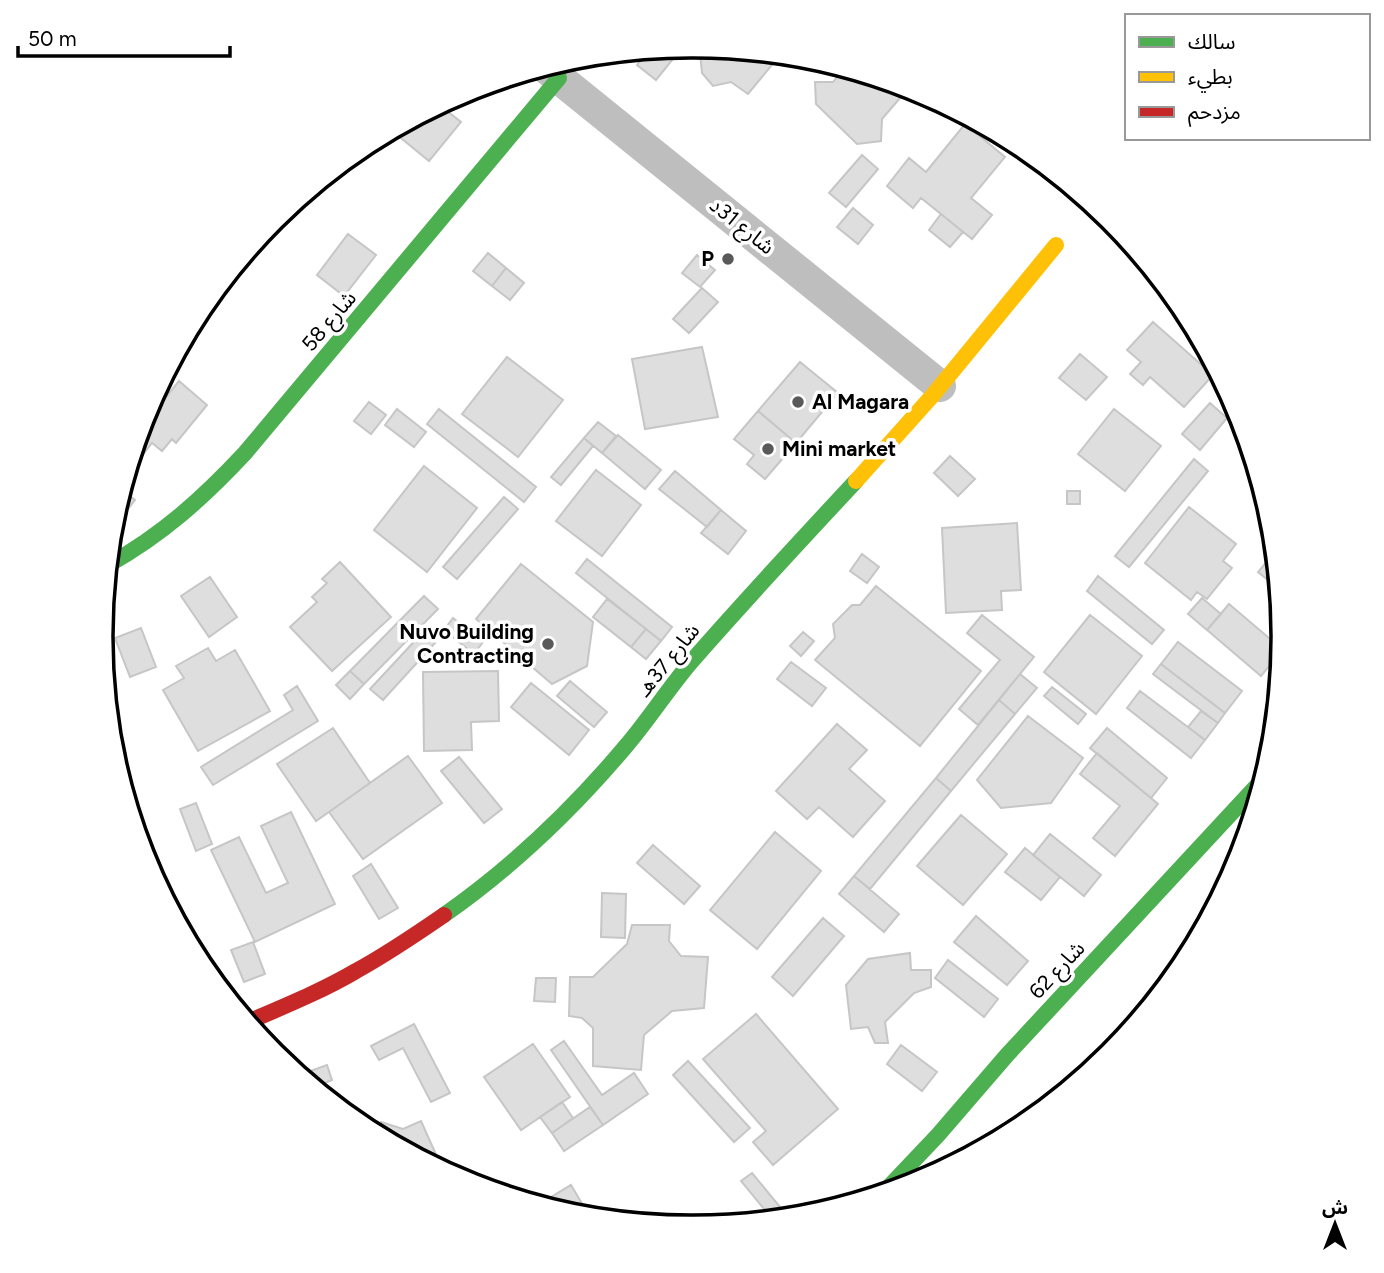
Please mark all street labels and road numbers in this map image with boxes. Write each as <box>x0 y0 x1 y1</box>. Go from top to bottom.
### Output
street label: شارع 31د <box>703 192 780 262</box>
street label: شارع 58 <box>296 285 363 358</box>
street label: شارع 37هـ <box>631 618 707 703</box>
street label: شارع 62 <box>1024 936 1092 1006</box>

